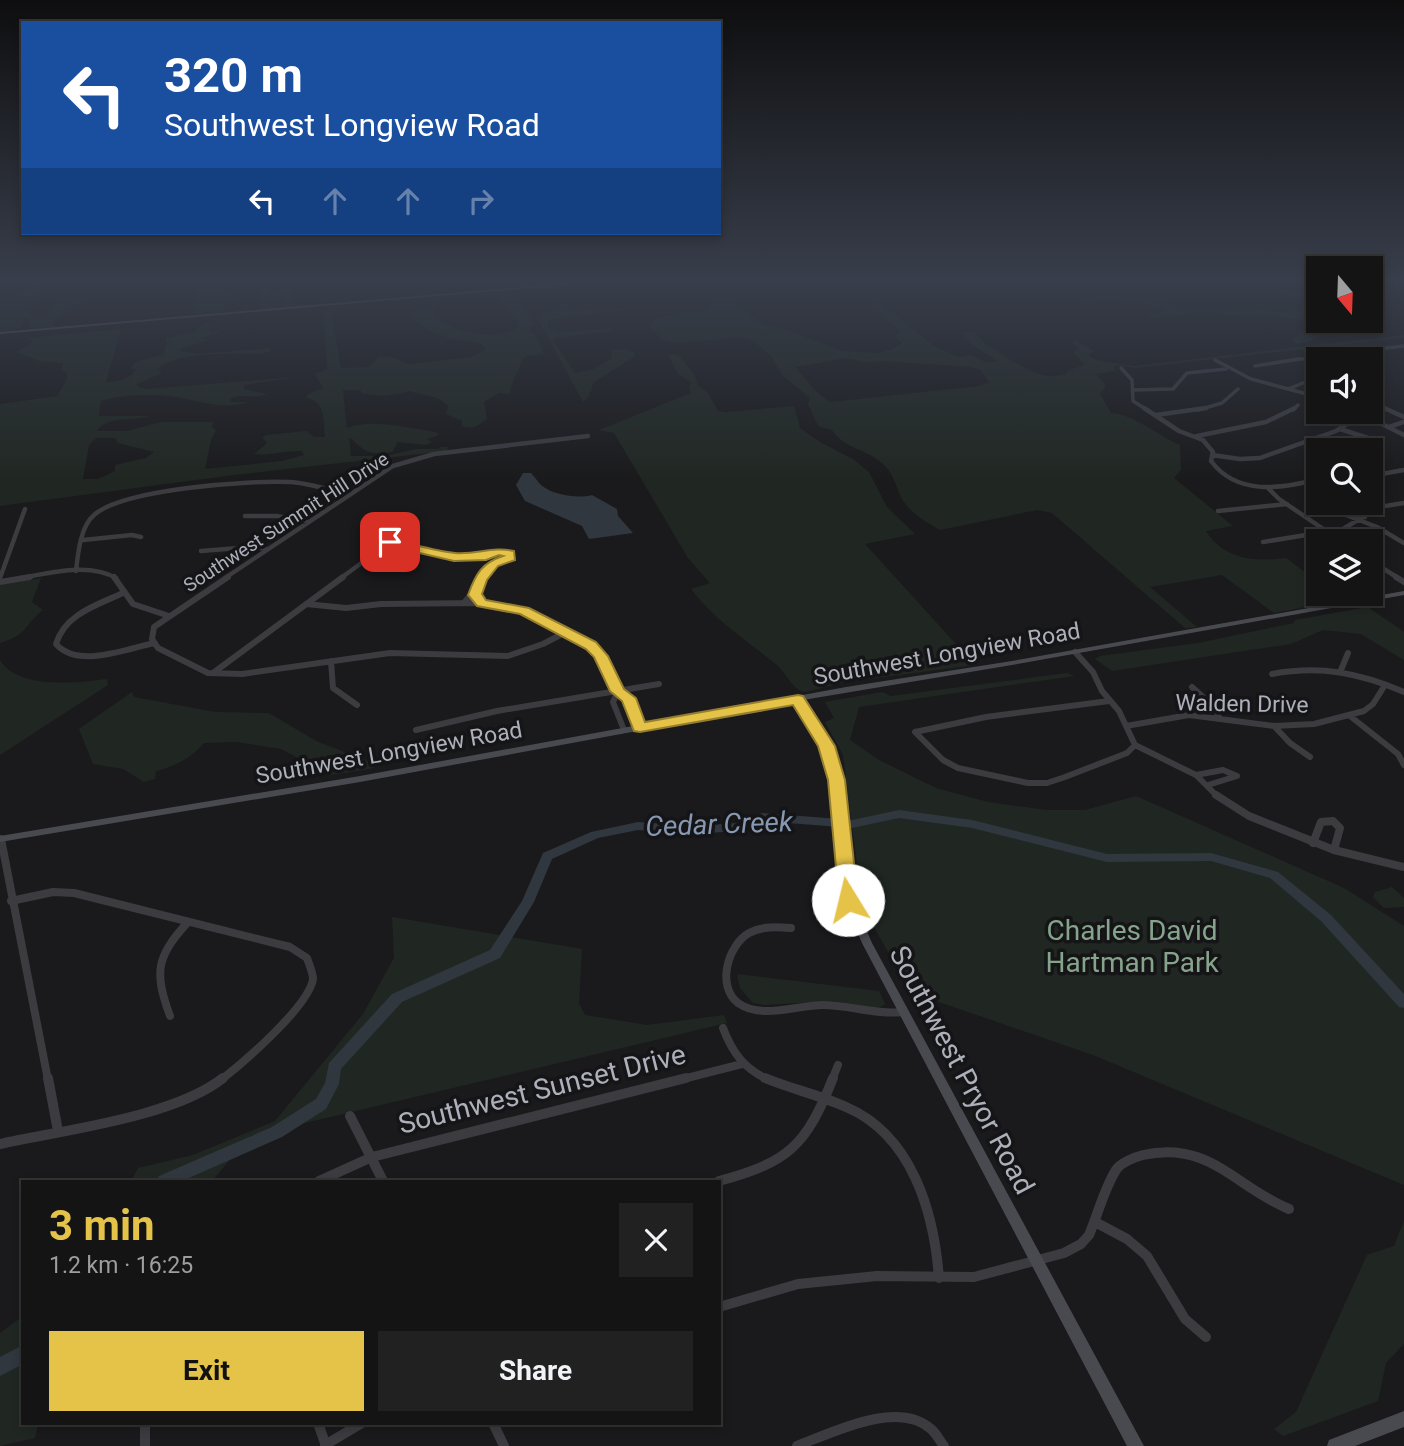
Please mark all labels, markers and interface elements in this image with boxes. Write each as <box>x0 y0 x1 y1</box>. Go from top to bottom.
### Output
text: 320 m <box>164 47 303 104</box>
icon: left <box>49 49 140 140</box>
text: Southwest Longview Road <box>164 106 540 144</box>
icon: left <box>243 182 281 220</box>
icon: ahead <box>316 182 354 220</box>
icon: ahead <box>389 182 427 220</box>
icon: right <box>462 182 500 220</box>
north arrow <box>1306 256 1382 332</box>
map controls <box>1306 256 1383 606</box>
button: sound <box>1306 347 1383 424</box>
button: search <box>1306 438 1383 515</box>
street label: Southwest Summit Hill Drive <box>179 447 393 597</box>
pin <box>360 512 420 572</box>
icon: arrive <box>371 523 409 561</box>
button: layers <box>1306 529 1383 606</box>
street label: Southwest Longview Road <box>812 617 1082 691</box>
street label: Walden Drive <box>1175 689 1309 719</box>
street label: Southwest Longview Road <box>254 716 524 790</box>
water label: Cedar Creek <box>645 805 794 843</box>
position arrow <box>811 863 885 937</box>
park label: Charles David Hartman Park <box>1045 914 1219 979</box>
street label: Southwest Pryor Road <box>883 940 1041 1200</box>
street label: Southwest Sunset Drive <box>395 1037 689 1141</box>
text: 3 min <box>49 1201 155 1250</box>
button: close <box>619 1203 693 1277</box>
text: 1.2 km · 16:25 <box>49 1252 193 1279</box>
button: Exit <box>49 1331 364 1411</box>
button: Share <box>378 1331 693 1411</box>

